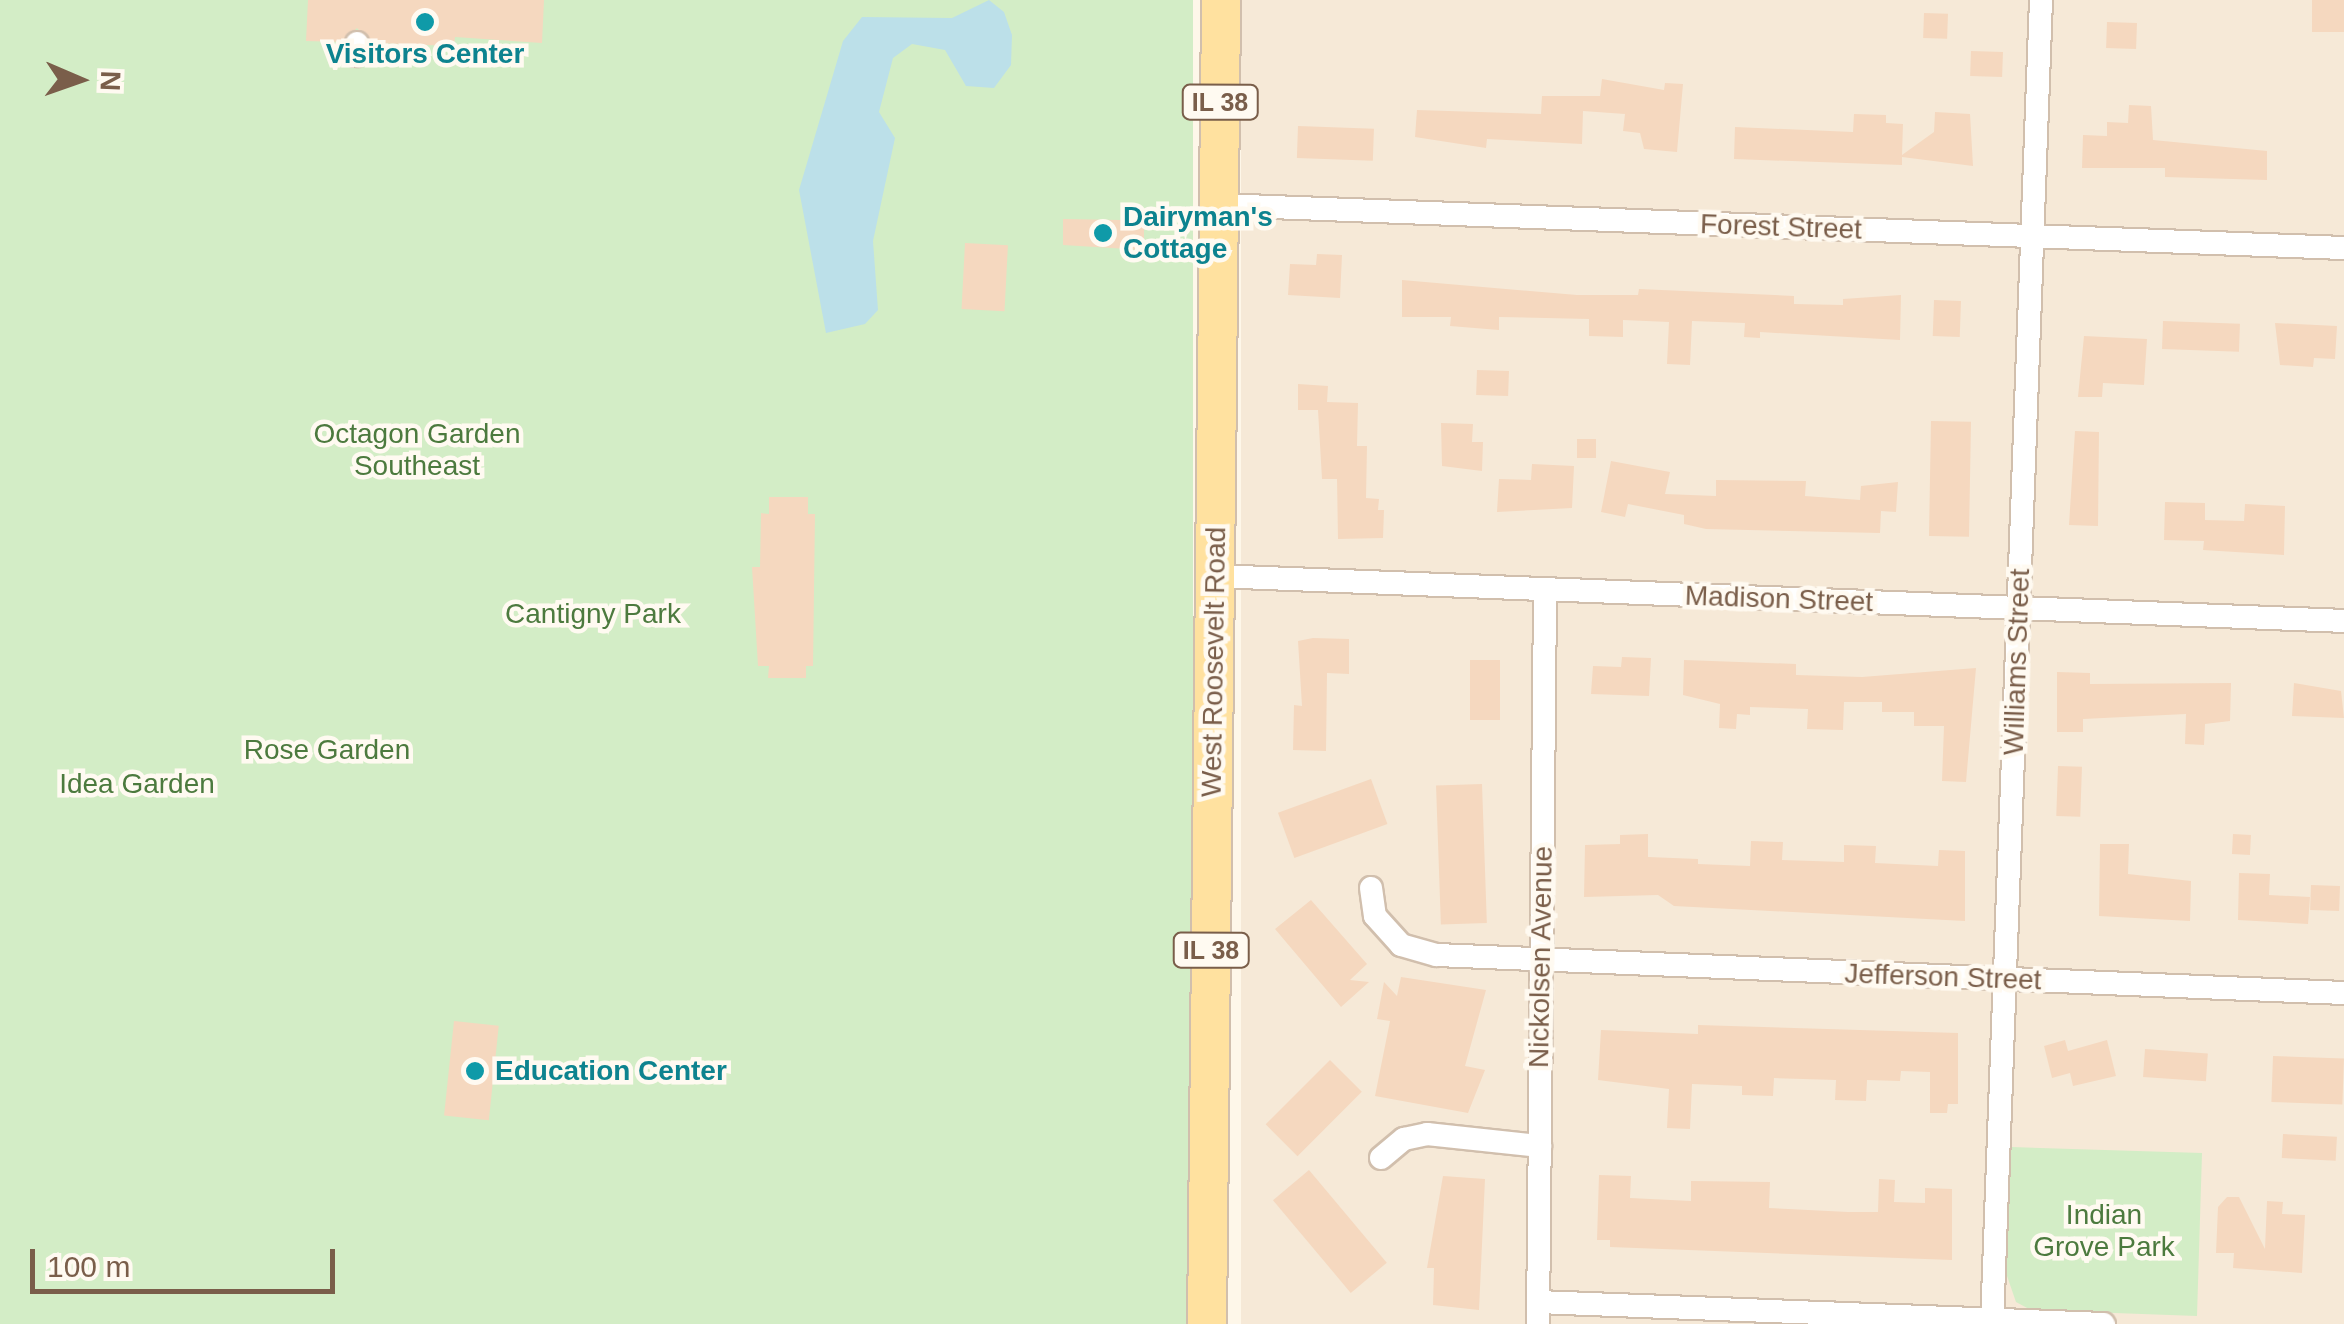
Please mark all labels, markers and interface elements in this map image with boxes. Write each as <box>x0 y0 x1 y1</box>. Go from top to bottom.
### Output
marker: Visitors Center <box>414 11 436 33</box>
north arrow <box>30 30 130 130</box>
place label: Visitors Center <box>326 37 524 71</box>
text: N <box>95 70 126 92</box>
road number: IL 38 <box>1180 82 1260 122</box>
place label: Dairyman's Cottage <box>1123 200 1273 266</box>
street label: Forest Street <box>1700 207 1862 247</box>
marker: Dairyman's Cottage <box>1092 222 1114 244</box>
park label: Octagon Garden Southeast <box>313 417 521 483</box>
street label: West Roosevelt Road <box>1195 527 1233 797</box>
street label: Williams Street <box>1997 568 2037 756</box>
street label: Madison Street <box>1684 579 1874 619</box>
park label: Cantigny Park <box>505 597 681 631</box>
park label: Rose Garden <box>244 733 410 767</box>
park label: Idea Garden <box>59 767 215 801</box>
street label: Nickolsen Avenue <box>1522 845 1560 1069</box>
road number: IL 38 <box>1171 930 1251 970</box>
street label: Jefferson Street <box>1844 957 2042 997</box>
place label: Education Center <box>495 1054 727 1088</box>
marker: Education Center <box>464 1060 486 1082</box>
park label: Indian Grove Park <box>2033 1198 2175 1264</box>
scale bar <box>35 1229 340 1291</box>
text: 100 m <box>47 1250 130 1283</box>

